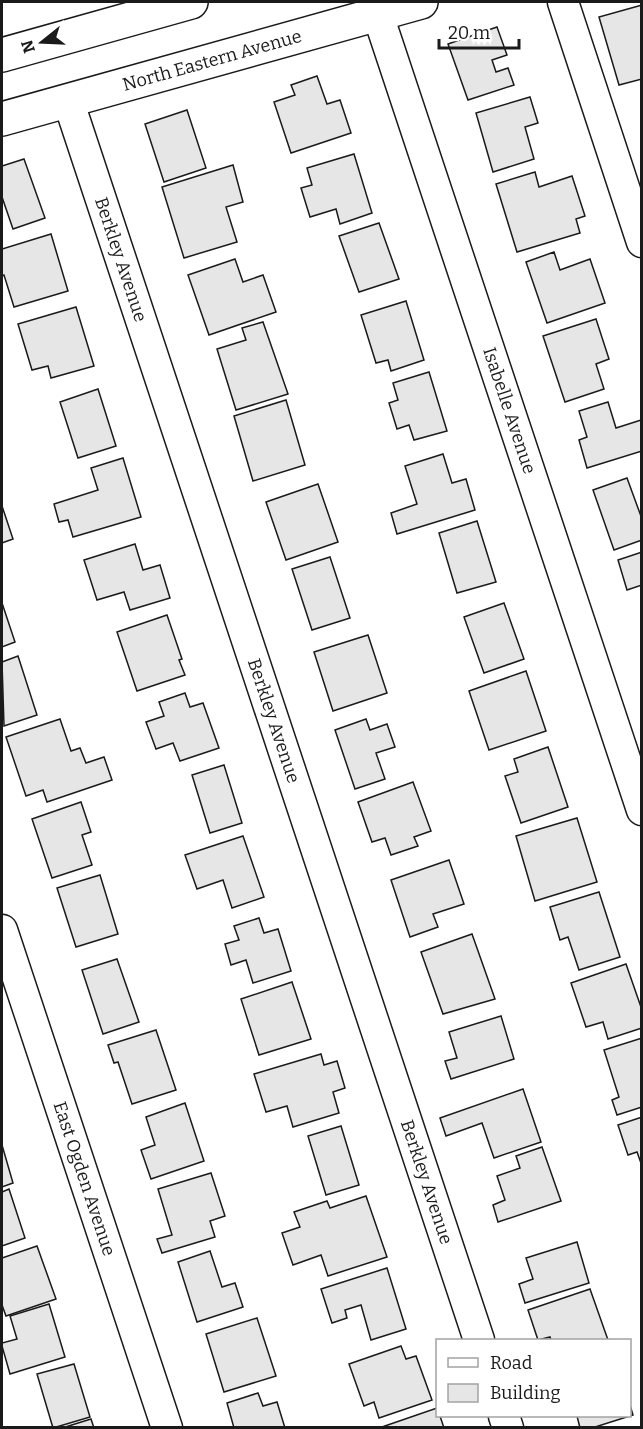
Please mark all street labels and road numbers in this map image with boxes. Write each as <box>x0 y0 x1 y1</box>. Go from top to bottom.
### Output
street label: North Eastern Avenue <box>120 25 304 96</box>
street label: Berkley Avenue <box>90 194 152 325</box>
street label: Isabelle Avenue <box>478 344 541 477</box>
street label: Berkley Avenue <box>243 656 305 786</box>
street label: East Ogden Avenue <box>49 1099 120 1259</box>
street label: Berkley Avenue <box>396 1117 458 1247</box>

